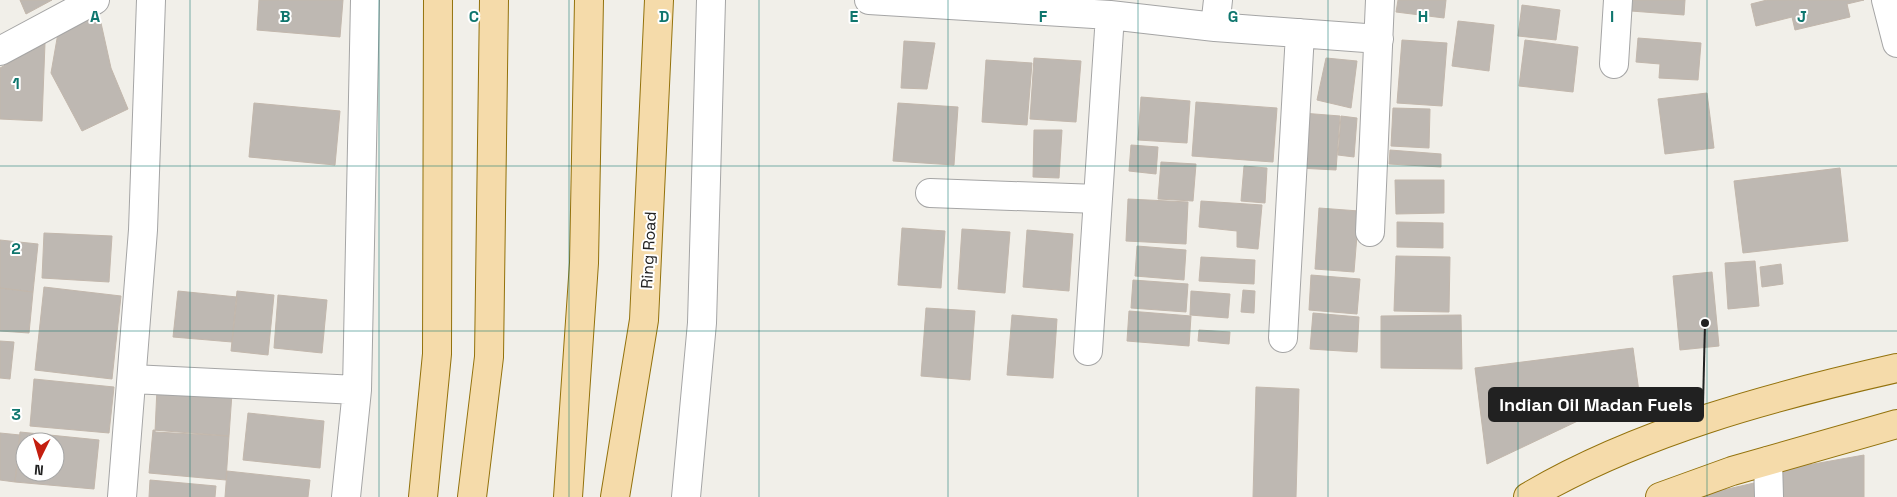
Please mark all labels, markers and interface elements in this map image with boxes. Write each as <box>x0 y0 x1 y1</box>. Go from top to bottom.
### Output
text: A <box>90 6 100 27</box>
text: B <box>280 6 290 27</box>
text: C <box>469 6 479 27</box>
text: D <box>659 6 669 27</box>
text: E <box>850 6 859 27</box>
text: F <box>1039 6 1048 27</box>
text: G <box>1228 6 1238 27</box>
text: H <box>1418 6 1428 27</box>
text: I <box>1610 6 1614 27</box>
text: J <box>1797 6 1807 27</box>
text: 1 <box>12 73 20 94</box>
street label: Ring Road <box>636 211 661 289</box>
text: 2 <box>11 238 21 259</box>
callout: Indian Oil Madan Fuels <box>1489 388 1703 421</box>
text: Indian Oil Madan Fuels <box>1499 393 1693 416</box>
text: 3 <box>11 404 21 425</box>
north arrow <box>15 432 65 482</box>
text: N <box>33 461 44 479</box>

